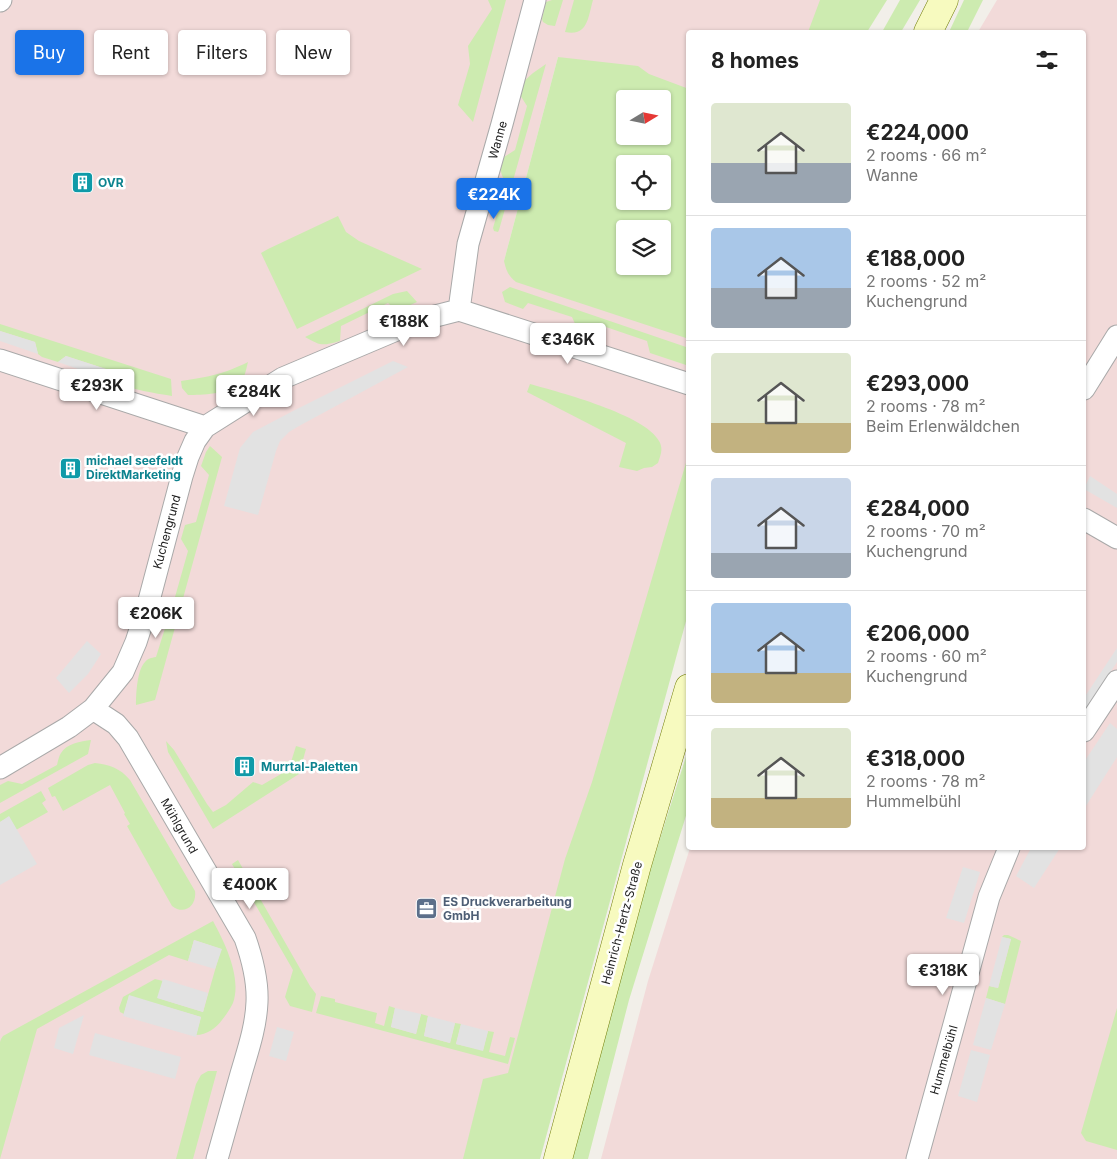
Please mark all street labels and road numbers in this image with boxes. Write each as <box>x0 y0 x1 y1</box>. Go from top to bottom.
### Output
street label: Wanne <box>485 119 510 161</box>
street label: Kuchengrund <box>149 493 184 571</box>
street label: Mühlgrund <box>158 795 201 856</box>
street label: Heinrich-Hertz-Straße <box>598 860 645 986</box>
street label: Hummelbühl <box>926 1023 961 1096</box>

